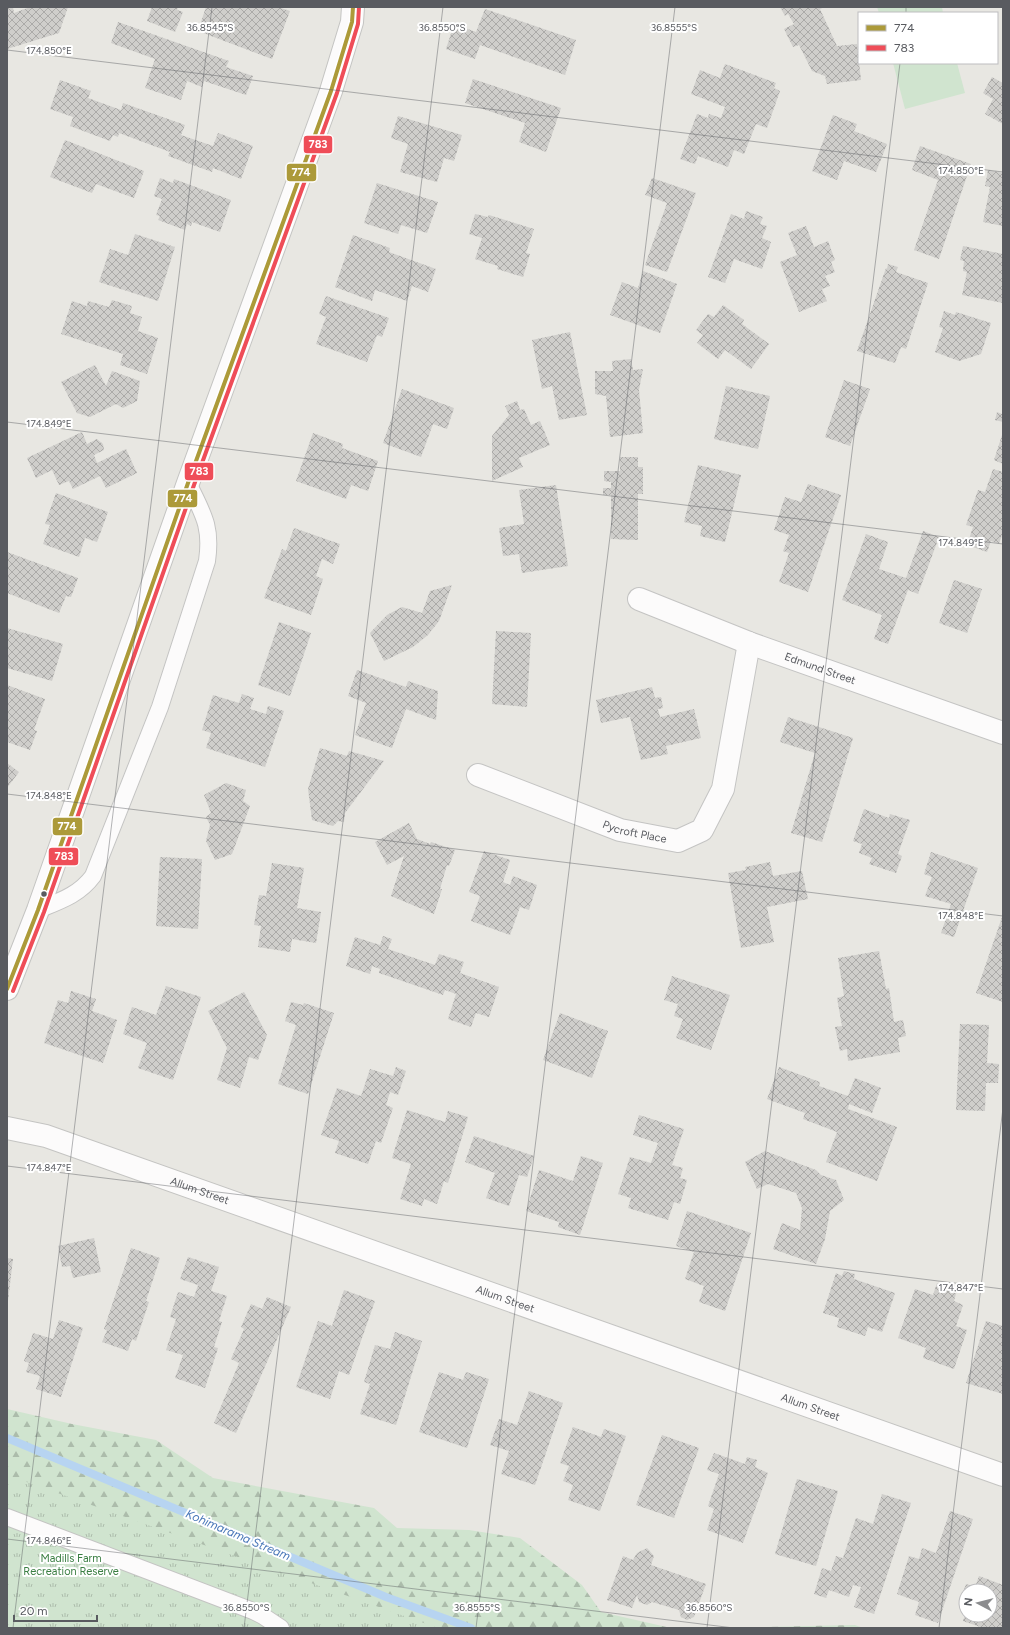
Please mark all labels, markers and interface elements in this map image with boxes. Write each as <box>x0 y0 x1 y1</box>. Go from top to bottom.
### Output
legend <box>858 12 998 64</box>
text: 36.8545°S <box>187 21 233 34</box>
text: 36.8550°S <box>418 21 466 34</box>
text: 36.8555°S <box>651 21 697 34</box>
text: 774 <box>894 21 915 35</box>
text: 783 <box>894 41 914 55</box>
text: 174.850°E <box>26 44 72 57</box>
line badge: 783 <box>303 135 333 154</box>
text: 783 <box>309 138 327 151</box>
line badge: 774 <box>286 163 317 182</box>
text: 174.850°E <box>938 164 984 177</box>
text: 774 <box>291 166 311 179</box>
text: 174.849°E <box>26 417 72 430</box>
line badge: 783 <box>184 462 214 481</box>
text: 783 <box>190 465 208 478</box>
line badge: 774 <box>167 489 198 508</box>
text: 774 <box>173 492 193 505</box>
text: 174.849°E <box>938 536 984 549</box>
street label: Edmund Street <box>783 650 858 687</box>
text: 174.848°E <box>26 789 72 802</box>
line badge: 774 <box>52 817 83 836</box>
street label: Pycroft Place <box>601 817 668 845</box>
text: 774 <box>57 820 77 833</box>
line badge: 783 <box>48 847 79 866</box>
text: 783 <box>55 850 73 863</box>
unlabelled marker <box>39 889 49 899</box>
text: 174.848°E <box>938 909 984 922</box>
text: 174.847°E <box>26 1161 72 1174</box>
street label: Allum Street <box>169 1174 231 1207</box>
text: 174.847°E <box>938 1281 984 1294</box>
street label: Allum Street <box>474 1282 536 1315</box>
street label: Allum Street <box>780 1390 842 1423</box>
water label: Kohimarama Stream <box>184 1507 292 1563</box>
text: 174.846°E <box>26 1534 72 1547</box>
park label: Madills Farm Recreation Reserve <box>23 1552 119 1578</box>
north arrow <box>958 1583 998 1623</box>
scale bar <box>14 1597 97 1623</box>
text: N <box>962 1597 976 1607</box>
text: 36.8550°S <box>222 1601 270 1614</box>
text: 36.8555°S <box>454 1601 500 1614</box>
text: 36.8560°S <box>686 1601 732 1614</box>
text: 20 m <box>20 1604 48 1618</box>

